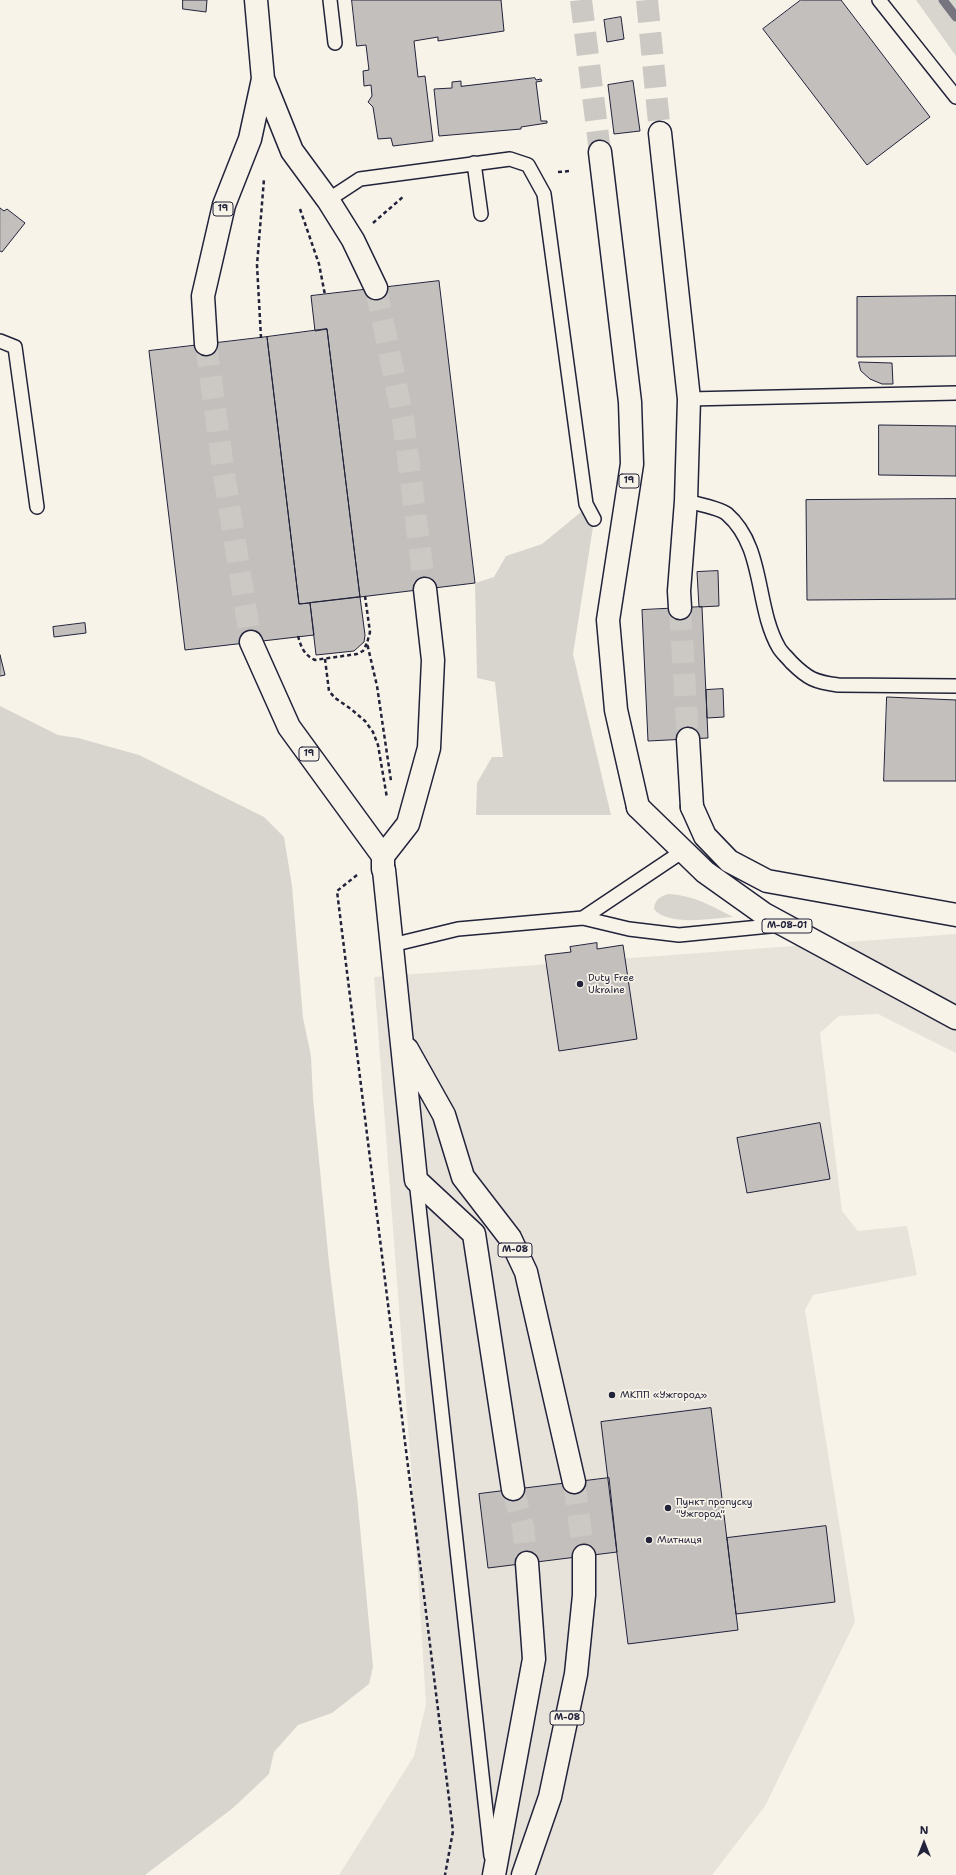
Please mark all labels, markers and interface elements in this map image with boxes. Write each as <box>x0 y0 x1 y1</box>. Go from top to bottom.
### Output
road number: 19 <box>213 202 233 216</box>
road number: 19 <box>619 474 639 488</box>
road number: 19 <box>299 747 319 761</box>
road number: М-08-01 <box>762 919 812 933</box>
place label: Duty Free Ukraine <box>588 972 634 996</box>
marker: Duty Free Ukraine <box>575 979 585 989</box>
road number: М-08 <box>498 1243 532 1257</box>
place label: МКПП «Ужгород» <box>620 1389 707 1401</box>
marker: МКПП «Ужгород» <box>607 1390 617 1400</box>
place label: Пункт пропуску "Ужгород" <box>676 1496 753 1520</box>
marker: Пункт пропуску "Ужгород" <box>663 1503 673 1513</box>
place label: Митниця <box>657 1534 702 1546</box>
marker: Митниця <box>644 1535 654 1545</box>
road number: М-08 <box>550 1711 584 1725</box>
north arrow <box>904 1823 944 1863</box>
text: N <box>920 1823 928 1838</box>

